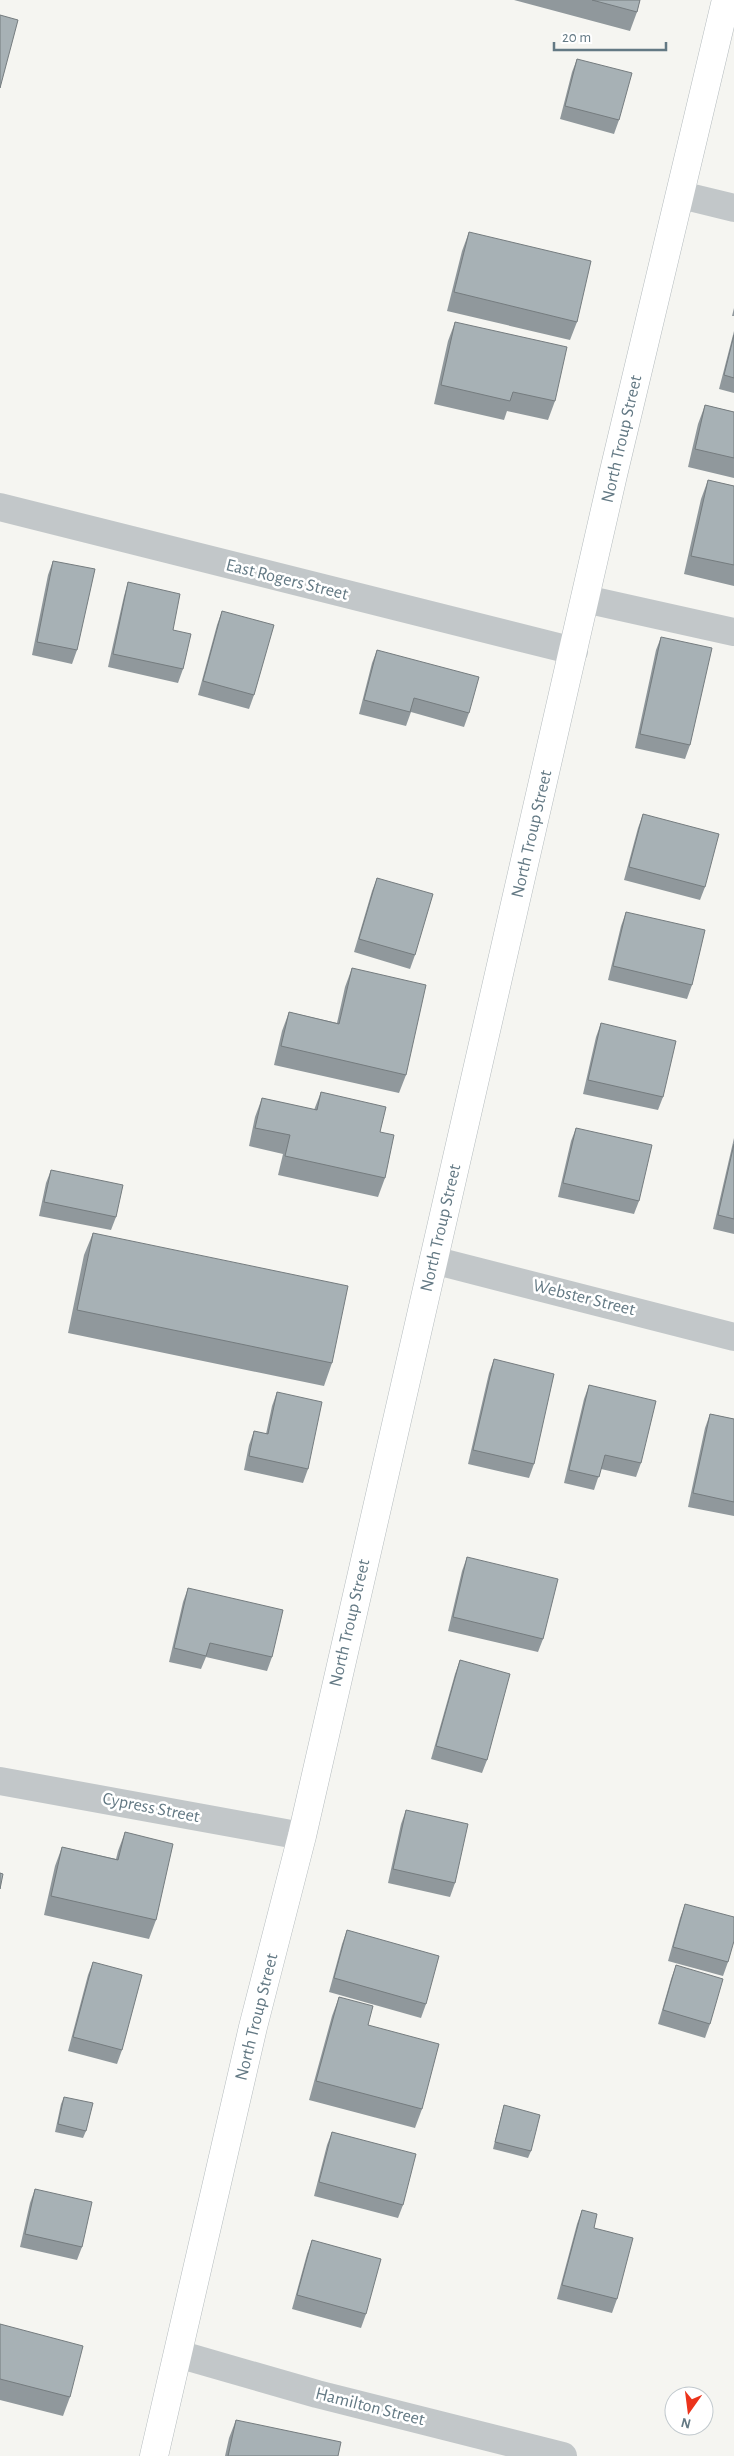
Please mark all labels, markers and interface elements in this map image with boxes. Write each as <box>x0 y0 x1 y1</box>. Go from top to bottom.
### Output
scale bar <box>554 20 666 52</box>
text: 20 m <box>562 30 591 45</box>
street label: North Troup Street <box>599 373 646 505</box>
street label: East Rogers Street <box>224 556 350 604</box>
street label: North Troup Street <box>509 768 556 900</box>
street label: North Troup Street <box>418 1162 465 1294</box>
street label: Webster Street <box>531 1277 637 1319</box>
street label: North Troup Street <box>327 1557 374 1689</box>
street label: Cypress Street <box>101 1790 201 1826</box>
street label: North Troup Street <box>232 1951 282 2082</box>
street label: Hamilton Street <box>313 2385 427 2429</box>
north arrow <box>664 2386 714 2436</box>
text: N <box>680 2415 693 2431</box>

